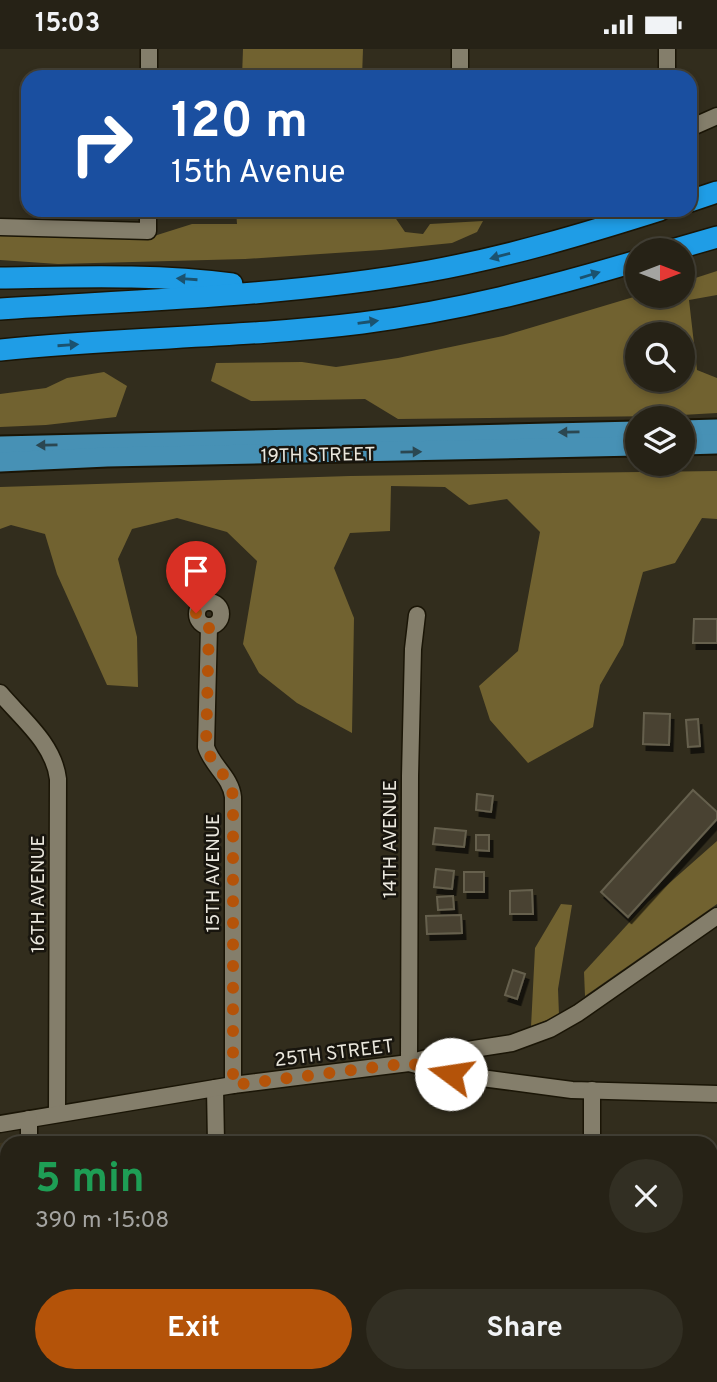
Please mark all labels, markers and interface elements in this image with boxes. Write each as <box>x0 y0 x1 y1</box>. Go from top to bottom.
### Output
text: 15:03 <box>35 8 100 41</box>
text: 120 m <box>171 93 308 155</box>
icon: right <box>56 98 147 189</box>
text: 15th Avenue <box>171 154 346 194</box>
north arrow <box>625 238 695 308</box>
map controls <box>625 238 695 476</box>
one-way arrow <box>489 251 511 262</box>
one-way arrow <box>580 269 601 280</box>
one-way arrow <box>176 273 198 284</box>
one-way arrow <box>357 316 379 327</box>
button: search <box>625 322 695 392</box>
one-way arrow <box>57 339 79 350</box>
button: layers <box>625 406 695 476</box>
one-way arrow <box>558 427 580 438</box>
one-way arrow <box>36 439 58 450</box>
street label: 19TH STREET <box>260 443 376 469</box>
one-way arrow <box>400 446 422 458</box>
pin <box>166 541 226 613</box>
icon: arrive <box>177 552 215 590</box>
street label: 14TH AVENUE <box>379 780 403 898</box>
street label: 15TH AVENUE <box>202 814 226 932</box>
street label: 16TH AVENUE <box>27 835 51 953</box>
street label: 25TH STREET <box>273 1035 395 1073</box>
position arrow <box>414 1037 488 1111</box>
text: 5 min <box>35 1154 145 1207</box>
button: close <box>609 1159 683 1233</box>
text: 390 m · 15:08 <box>35 1207 169 1236</box>
button: Exit <box>35 1289 352 1369</box>
button: Share <box>366 1289 683 1369</box>

